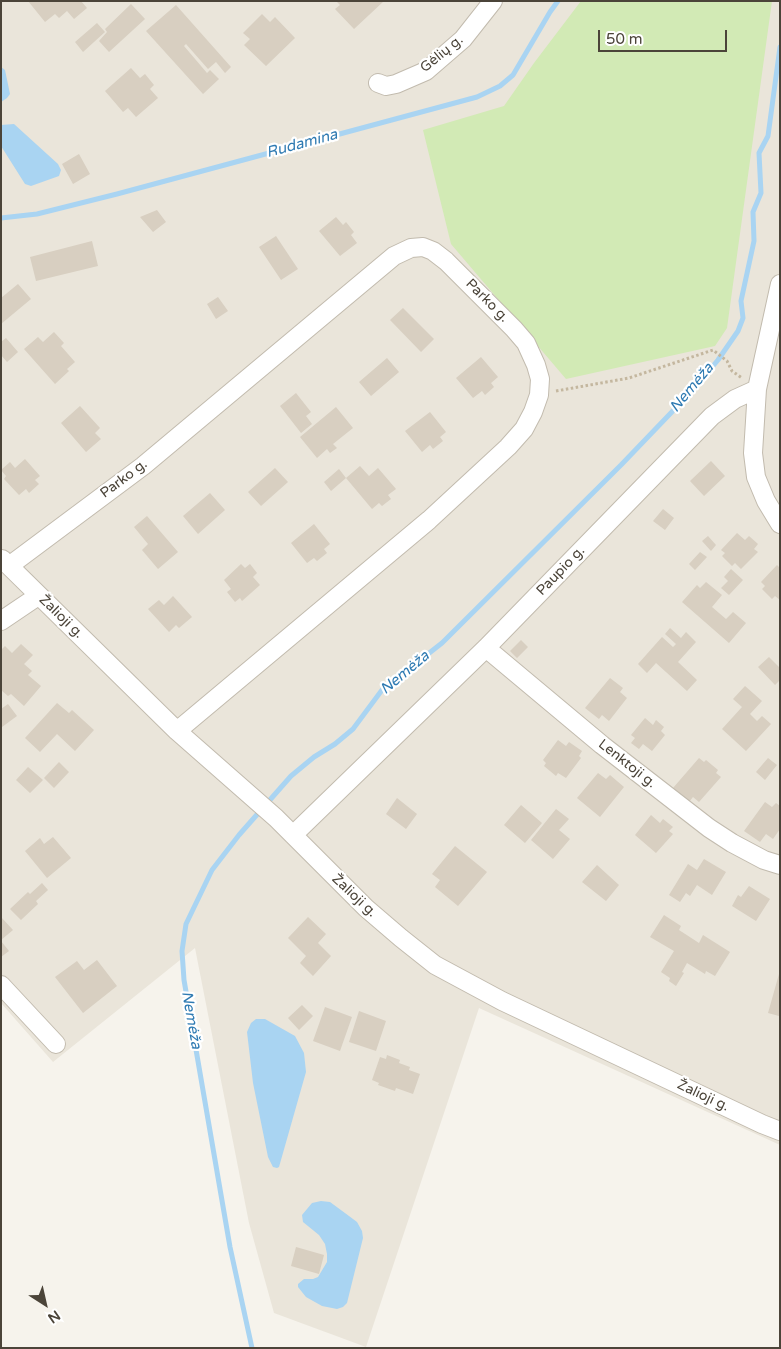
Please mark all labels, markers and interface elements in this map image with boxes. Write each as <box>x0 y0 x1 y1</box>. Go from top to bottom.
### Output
scale bar <box>601 20 730 52</box>
text: 50 m <box>606 30 643 48</box>
street label: Gėlių g. <box>417 32 467 76</box>
water label: Rudamina <box>265 126 339 162</box>
street label: Parko g. <box>462 276 512 326</box>
water label: Nemėža <box>666 360 718 416</box>
street label: Parko g. <box>97 456 151 502</box>
street label: Paupio g. <box>533 543 589 599</box>
street label: Žalioji g. <box>35 592 87 642</box>
water label: Nemėža <box>377 647 433 699</box>
street label: Lenktoji g. <box>595 736 659 792</box>
street label: Žalioji g. <box>328 871 380 921</box>
water label: Nemėža <box>177 990 205 1050</box>
street label: Žalioji g. <box>674 1077 732 1115</box>
north arrow <box>20 1279 70 1329</box>
text: N <box>44 1307 63 1327</box>

